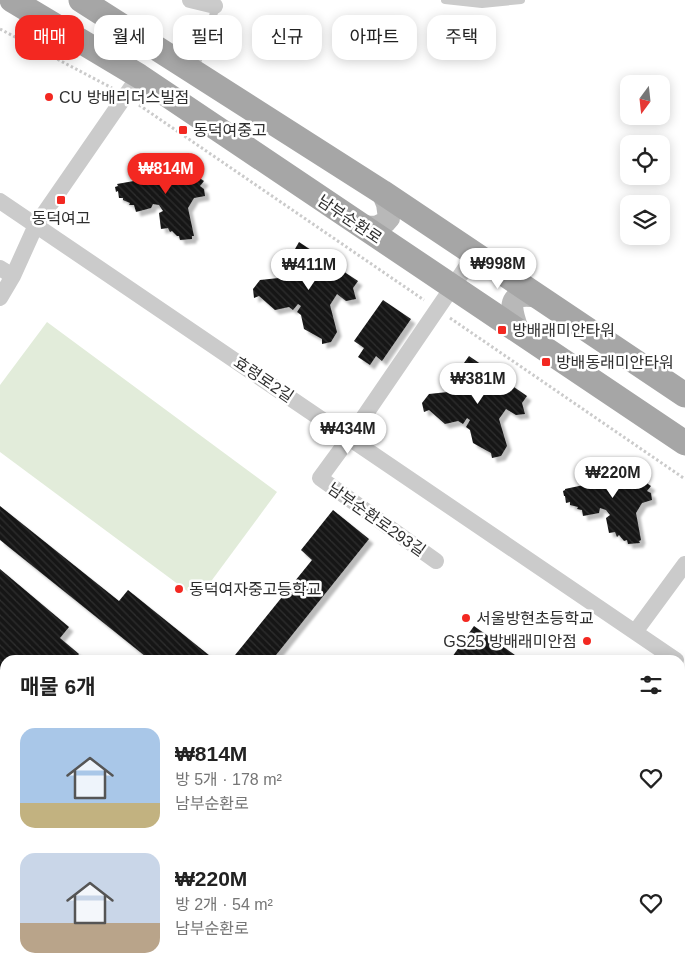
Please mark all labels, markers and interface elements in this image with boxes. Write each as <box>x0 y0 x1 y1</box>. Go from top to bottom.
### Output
chip: 매매 <box>15 15 84 60</box>
chip: 월세 <box>94 15 163 60</box>
chip: 필터 <box>173 15 242 60</box>
chip: 신규 <box>252 15 322 60</box>
chip: 아파트 <box>332 15 417 60</box>
chip: 주택 <box>427 15 496 60</box>
north arrow <box>620 75 670 125</box>
map controls <box>620 75 670 245</box>
place label: CU 방배리더스빌점 <box>59 89 190 106</box>
marker: CU 방배리더스빌점 <box>43 91 55 103</box>
place label: 동덕여중고 <box>193 122 267 139</box>
marker: 동덕여중고 <box>177 124 189 136</box>
button: locate <box>620 135 670 185</box>
pin: ₩814M <box>131 152 201 195</box>
text: ₩814M <box>138 160 194 177</box>
street label: 남부순환로 <box>314 192 385 247</box>
marker: 동덕여고 <box>55 194 67 206</box>
button: layers <box>620 195 670 245</box>
place label: 동덕여고 <box>32 210 90 227</box>
pin: ₩411M <box>274 248 344 291</box>
pin: ₩998M <box>463 248 533 290</box>
text: ₩998M <box>470 255 526 272</box>
text: ₩411M <box>282 256 336 273</box>
place label: 방배래미안타워 <box>512 322 615 339</box>
marker: 방배래미안타워 <box>496 324 508 336</box>
street label: 효령로2길 <box>231 353 297 405</box>
place label: 방배동래미안타워 <box>556 354 674 371</box>
marker: 방배동래미안타워 <box>540 356 552 368</box>
pin: ₩381M <box>443 362 513 405</box>
text: ₩381M <box>450 370 506 387</box>
pin: ₩434M <box>313 412 383 455</box>
text: ₩434M <box>320 420 376 437</box>
pin: ₩220M <box>578 456 648 499</box>
text: ₩220M <box>585 464 641 481</box>
street label: 남부순환로293길 <box>325 479 429 559</box>
place label: 동덕여자중고등학교 <box>189 581 321 598</box>
marker: 동덕여자중고등학교 <box>173 583 185 595</box>
place label: 서울방현초등학교 <box>476 610 594 627</box>
marker: 서울방현초등학교 <box>460 612 472 624</box>
place label: GS25 방배래미안점 <box>443 633 577 650</box>
marker: GS25 방배래미안점 <box>581 635 593 647</box>
icon: filters <box>637 671 665 699</box>
text: 매물 6개 <box>20 675 95 698</box>
text: ₩814M <box>175 742 247 765</box>
icon: home <box>60 748 120 808</box>
icon: heart <box>637 764 665 792</box>
text: 방 5개 · 178 m² <box>175 771 282 788</box>
text: 남부순환로 <box>175 795 249 812</box>
text: ₩220M <box>175 867 247 890</box>
icon: home <box>60 873 120 933</box>
icon: heart <box>637 889 665 917</box>
text: 방 2개 · 54 m² <box>175 896 273 913</box>
text: 남부순환로 <box>175 920 249 937</box>

